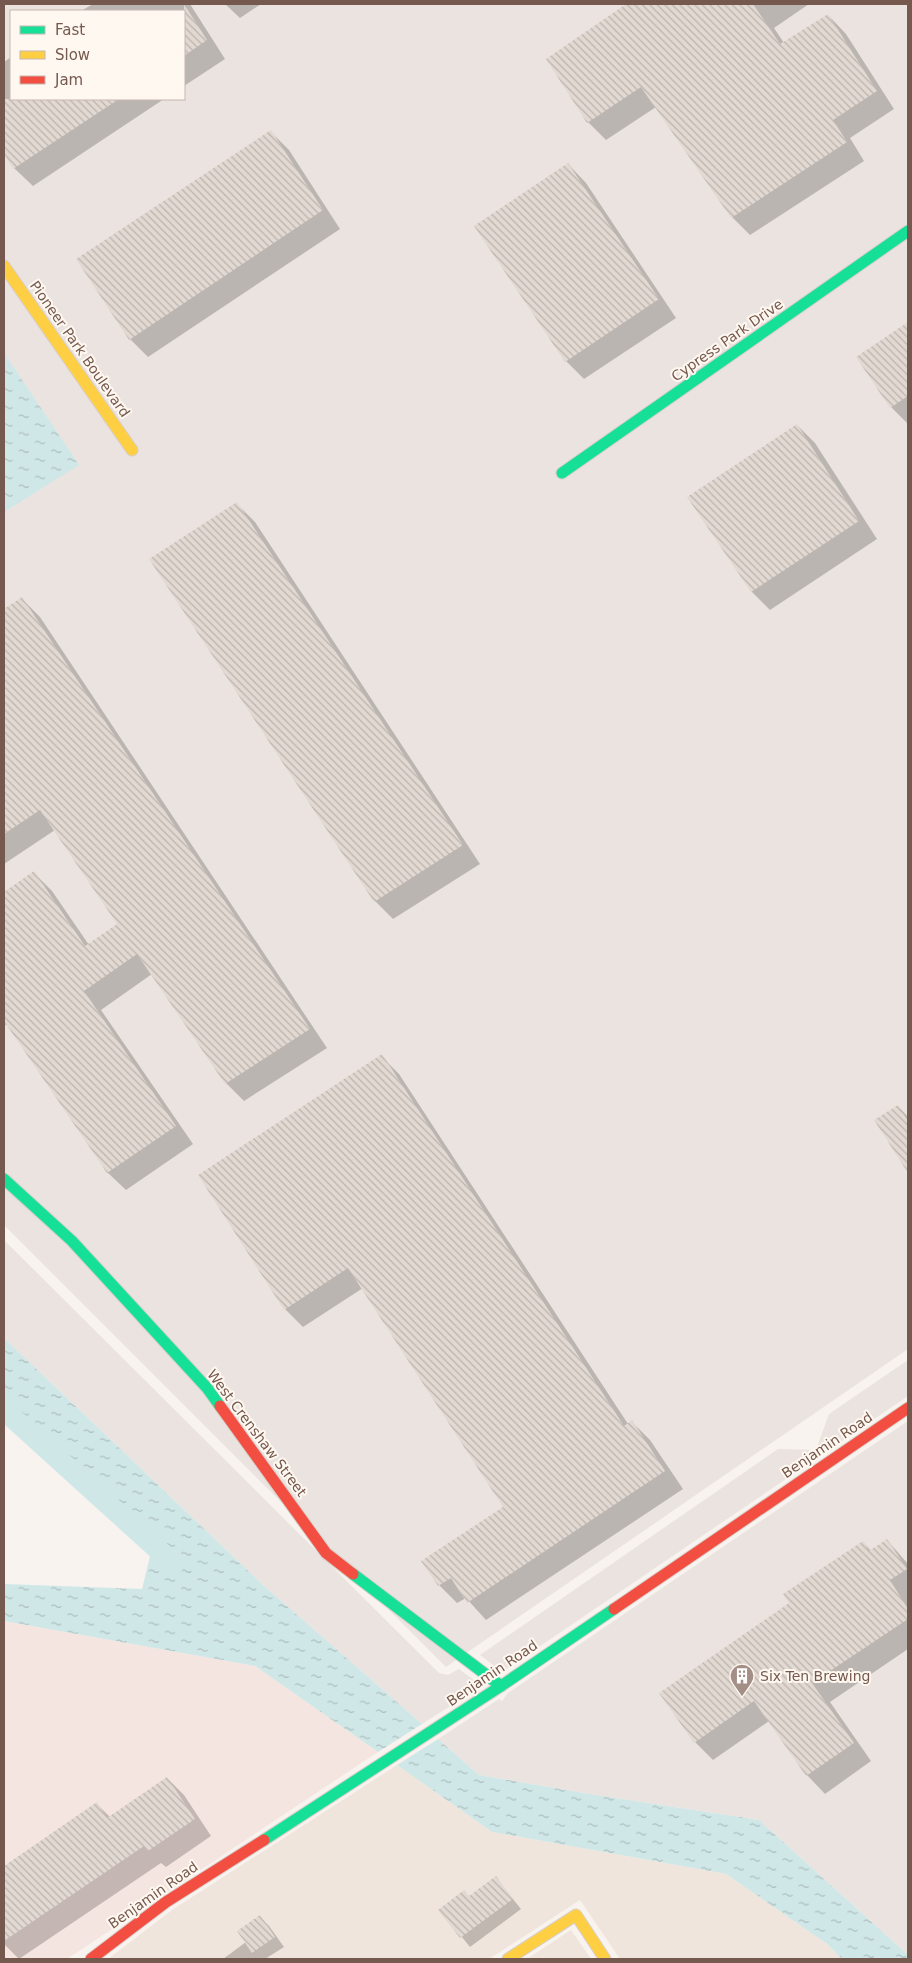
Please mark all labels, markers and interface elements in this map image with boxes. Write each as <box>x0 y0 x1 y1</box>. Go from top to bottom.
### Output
legend <box>10 10 185 100</box>
text: Fast <box>55 21 85 39</box>
text: Slow <box>55 46 90 64</box>
text: Jam <box>54 71 83 89</box>
street label: Pioneer Park Boulevard <box>27 278 133 420</box>
street label: Cypress Park Drive <box>668 296 786 384</box>
street label: West Crenshaw Street <box>204 1366 310 1500</box>
street label: Benjamin Road <box>779 1409 875 1481</box>
street label: Benjamin Road <box>444 1637 540 1709</box>
building icon: Six Ten Brewing <box>729 1663 755 1697</box>
place label: Six Ten Brewing <box>760 1668 870 1684</box>
street label: Benjamin Road <box>105 1858 201 1932</box>

